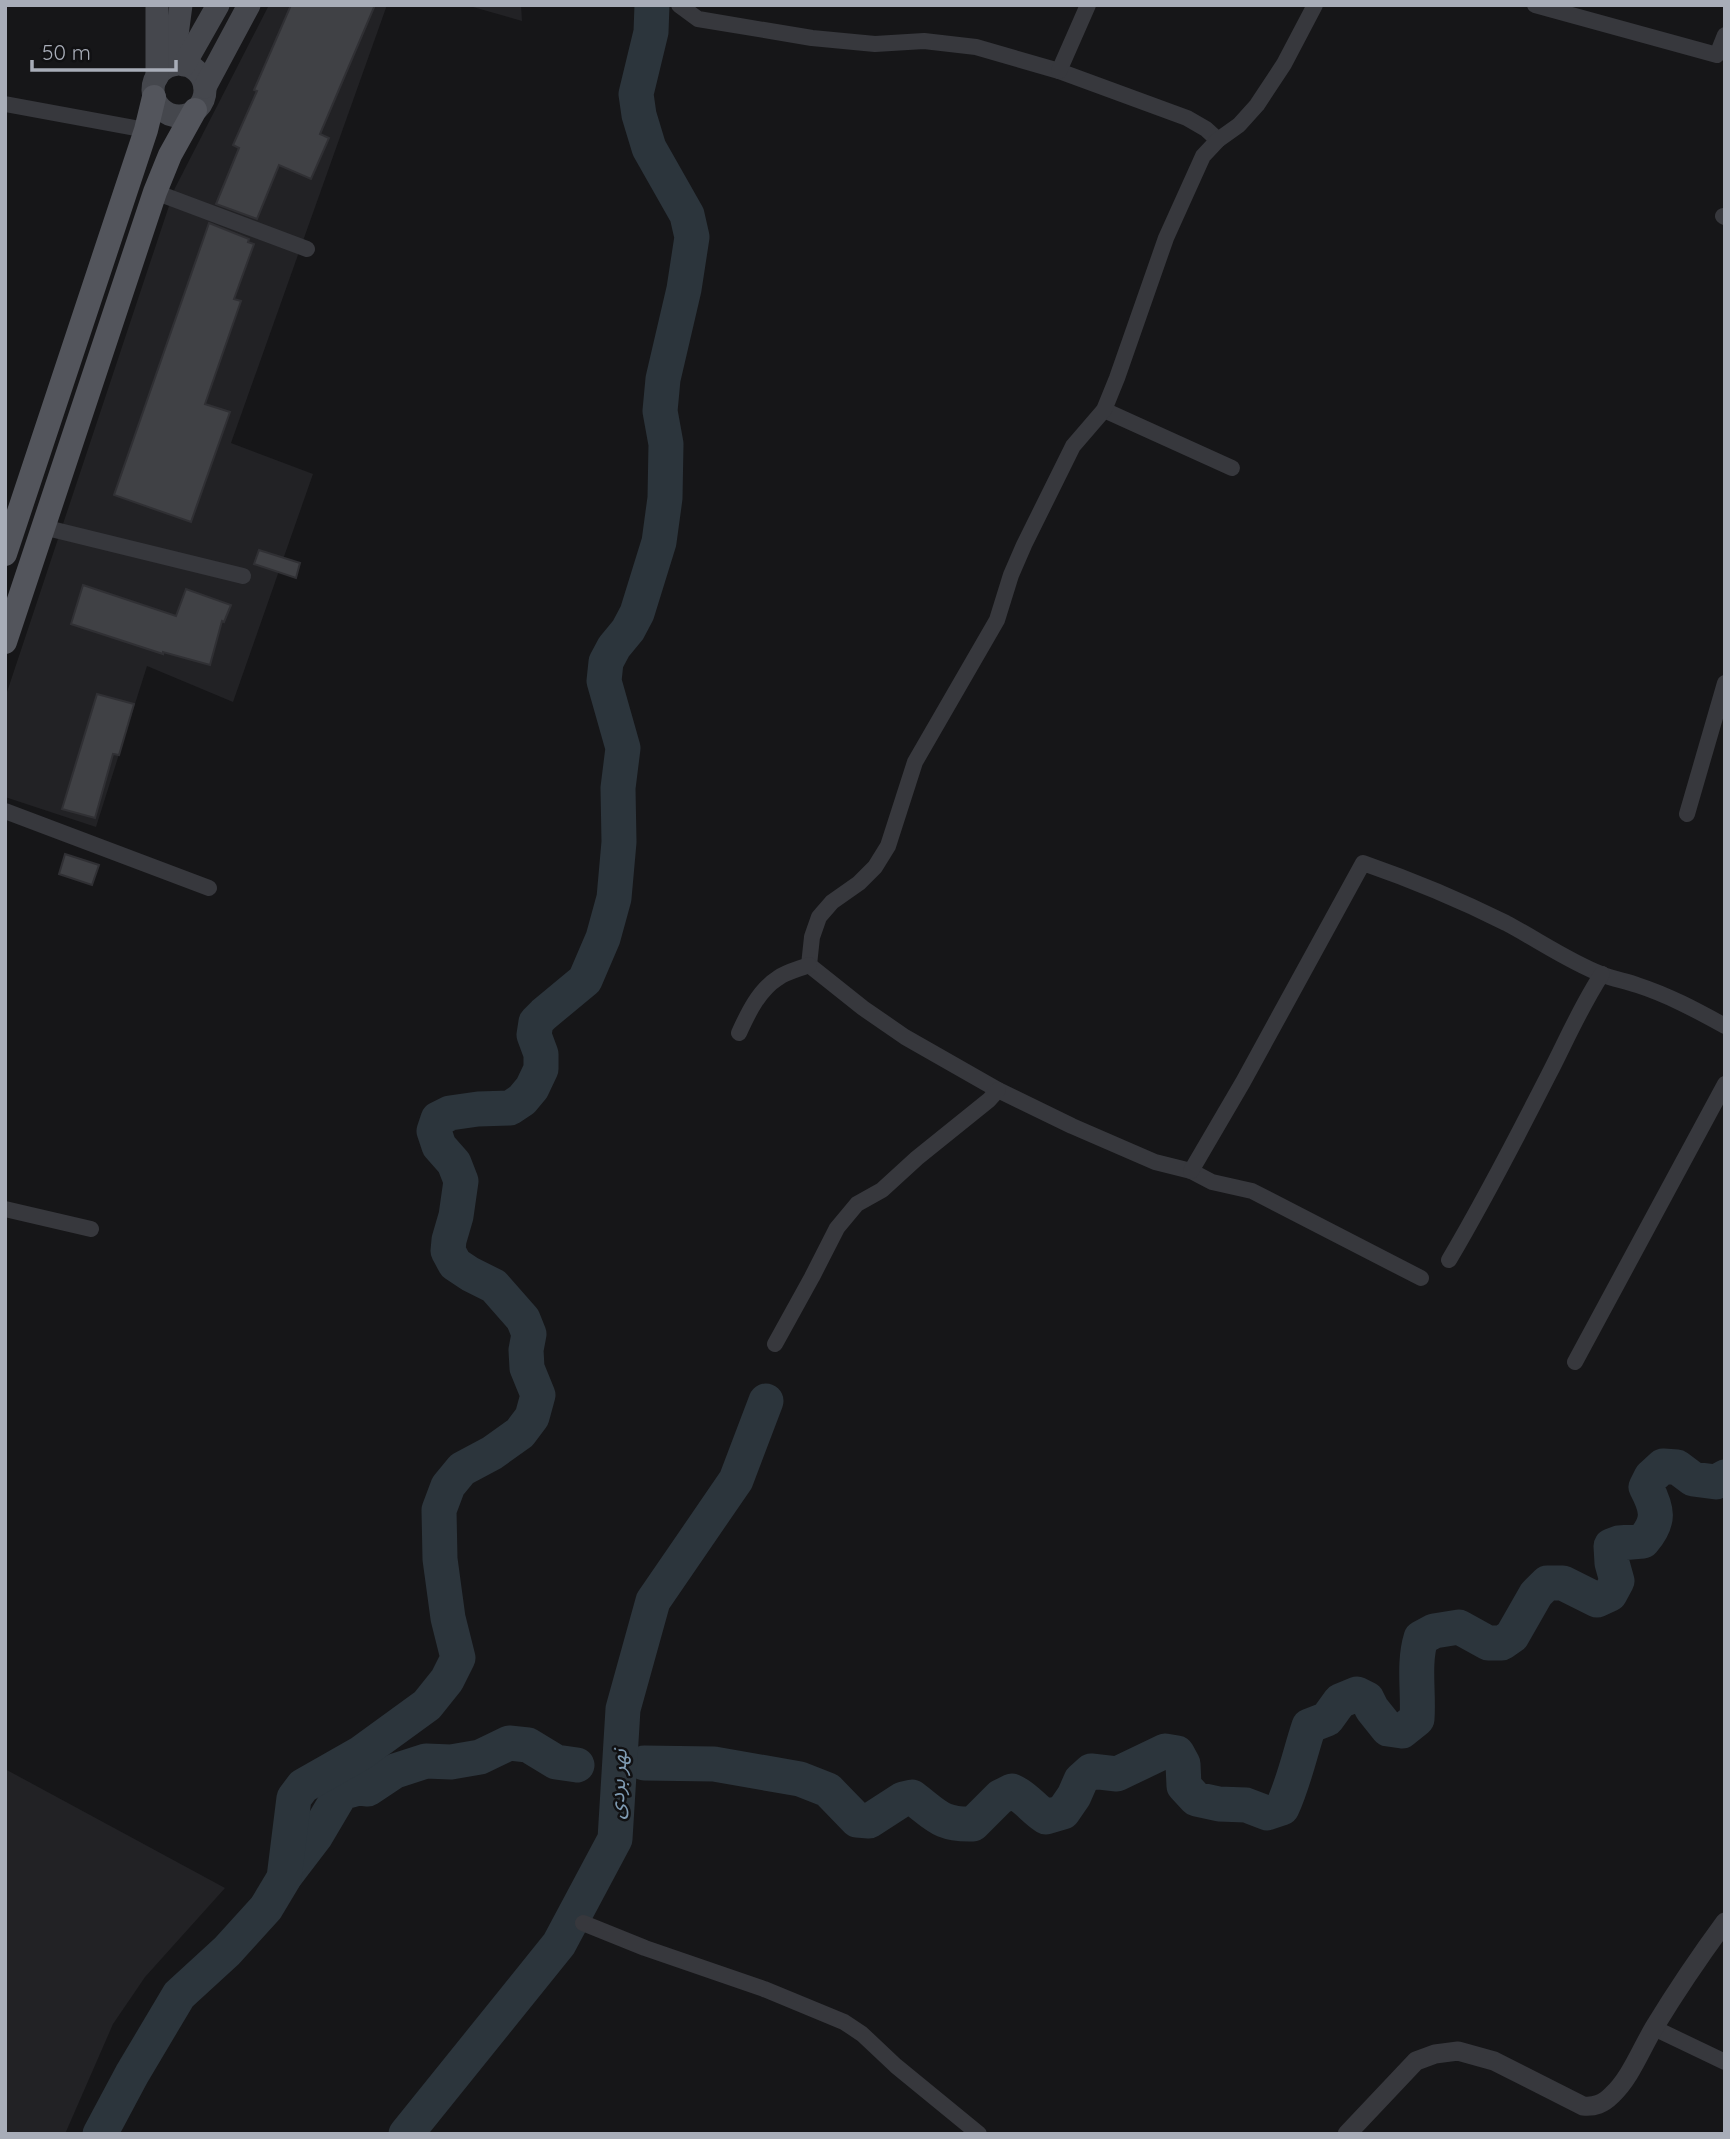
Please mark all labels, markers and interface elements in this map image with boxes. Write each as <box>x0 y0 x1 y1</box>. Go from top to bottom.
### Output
scale bar <box>32 28 175 72</box>
text: 50 m <box>42 39 91 65</box>
water label: نهر بردى <box>602 1747 632 1819</box>

